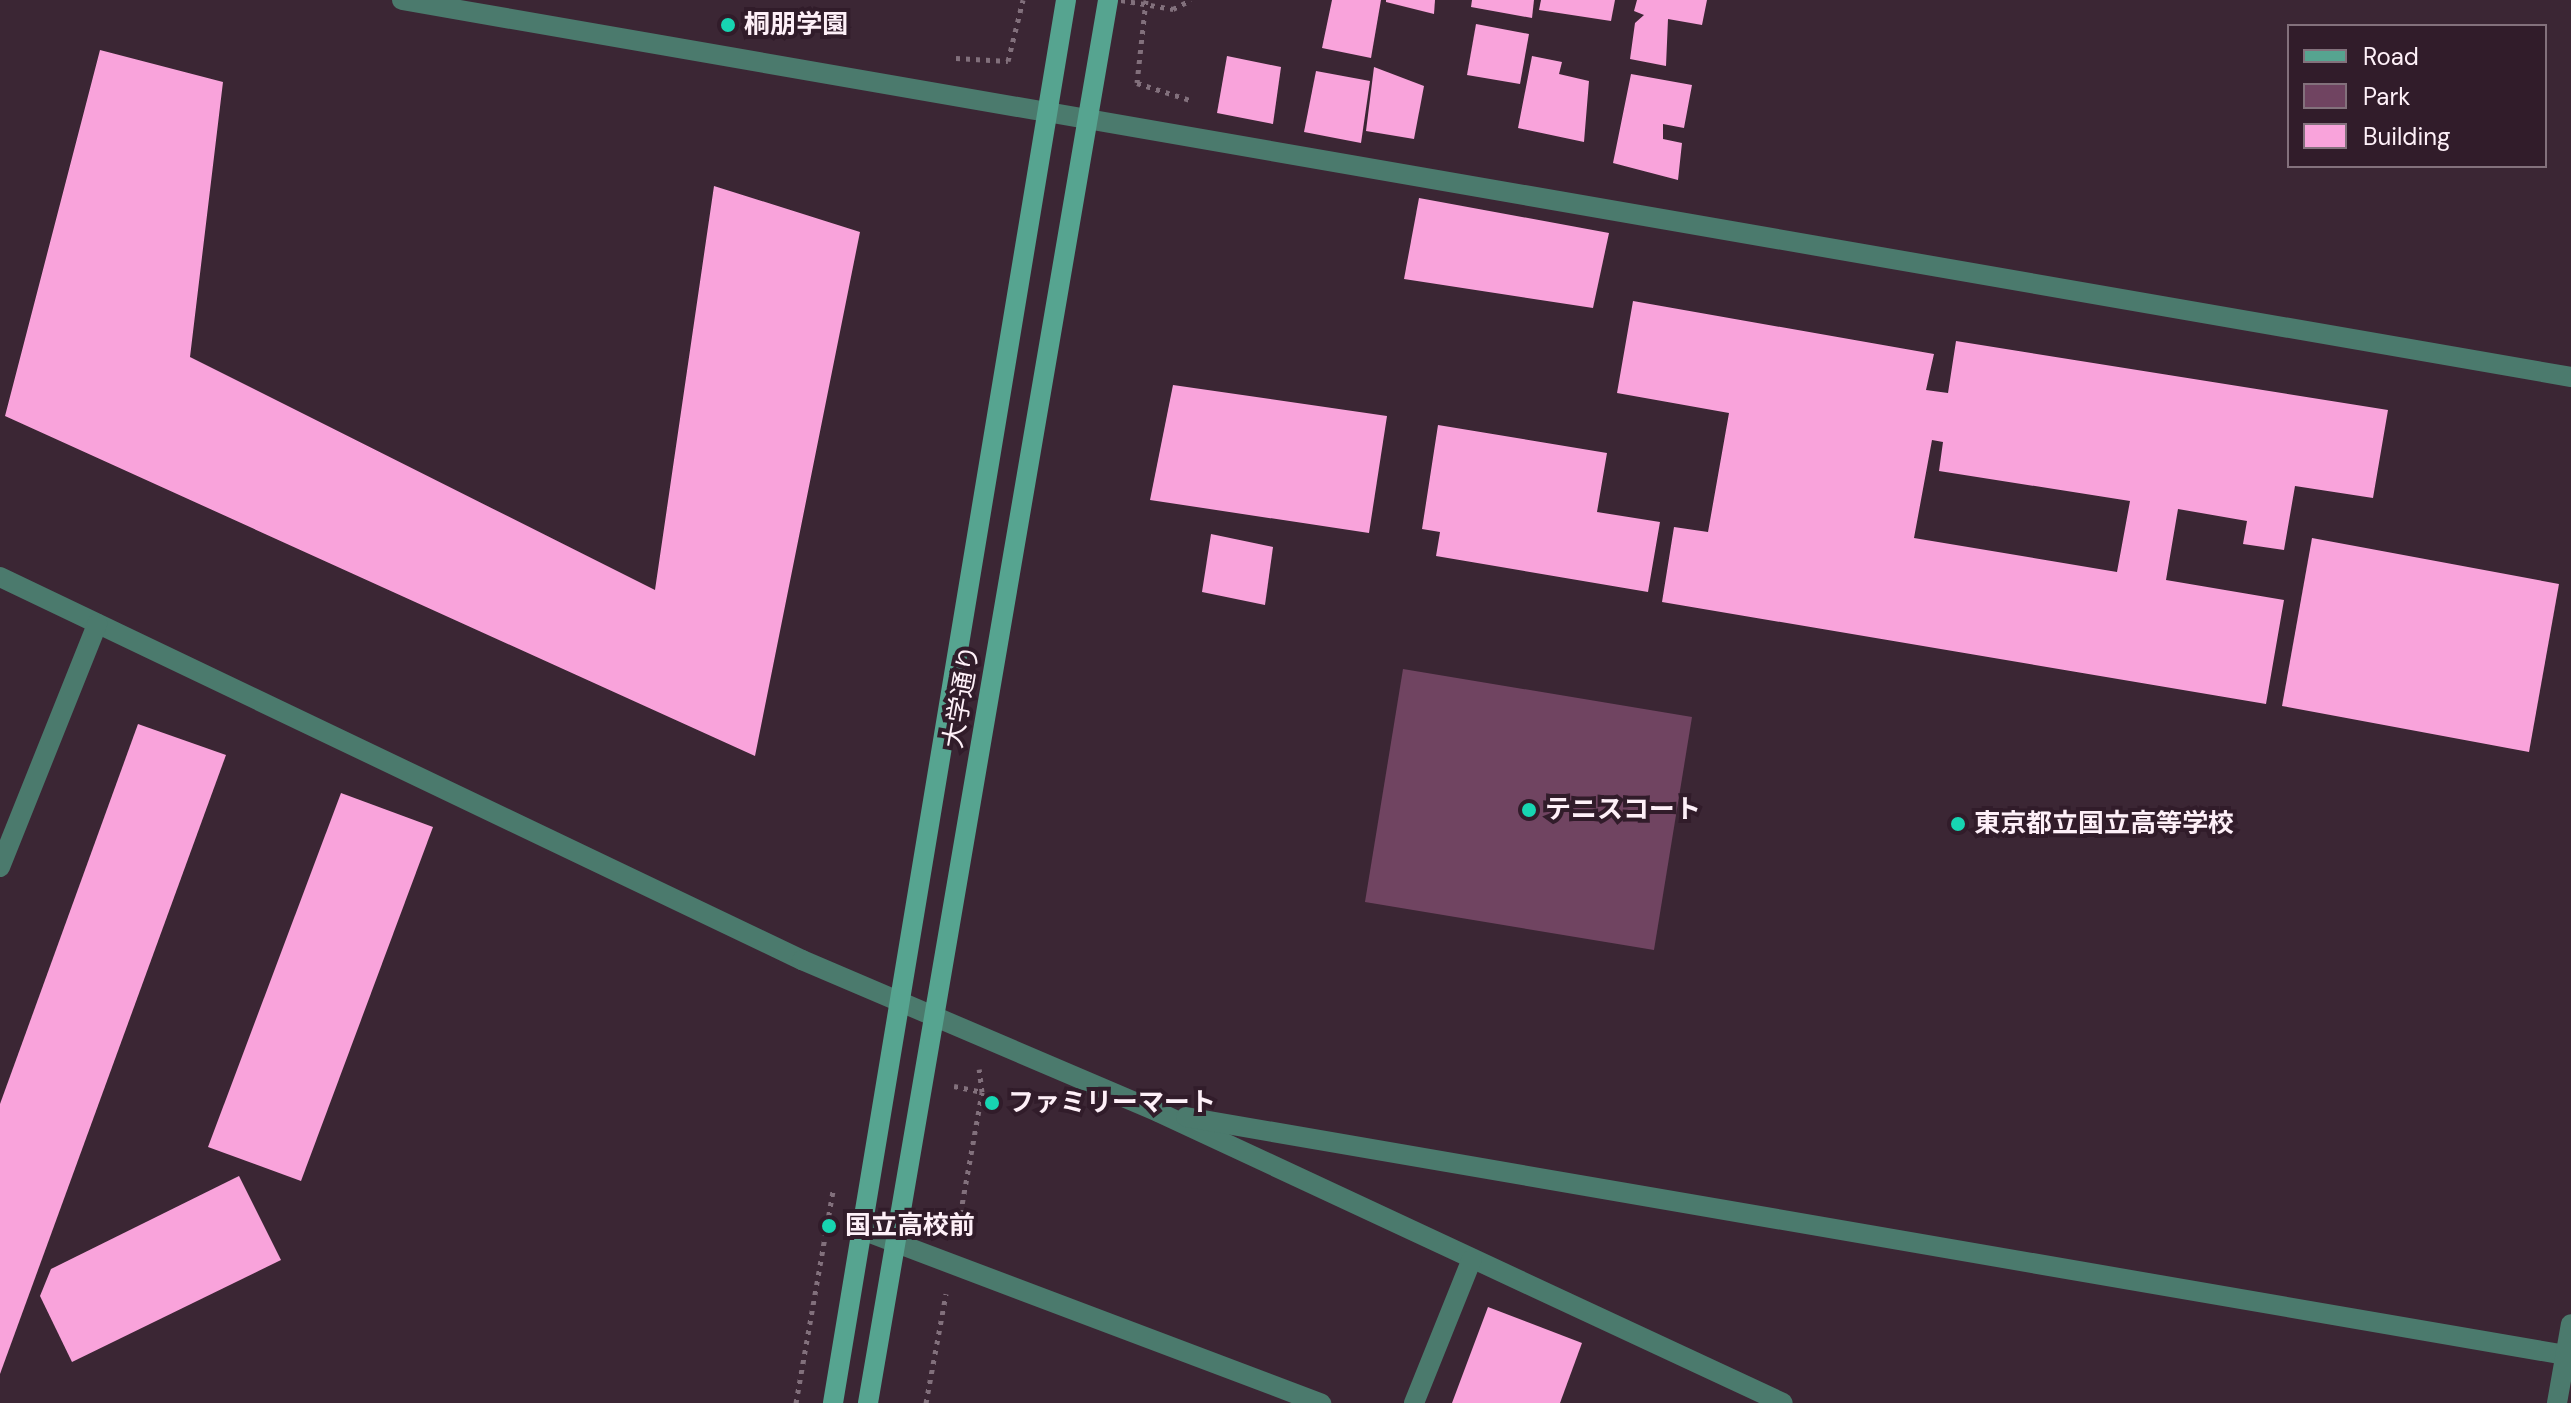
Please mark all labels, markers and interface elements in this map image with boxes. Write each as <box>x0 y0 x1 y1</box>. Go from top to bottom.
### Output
place label: 桐朋学園 <box>744 9 848 41</box>
marker: 桐朋学園 <box>719 16 737 34</box>
legend <box>2287 24 2547 168</box>
text: Road <box>2363 41 2419 72</box>
text: Park <box>2363 81 2410 112</box>
text: Building <box>2363 121 2450 152</box>
street label: 大学通り <box>938 643 986 751</box>
place label: テニスコート <box>1545 794 1701 826</box>
marker: テニスコート <box>1520 801 1538 819</box>
place label: 東京都立国立高等学校 <box>1974 808 2234 840</box>
marker: 東京都立国立高等学校 <box>1949 815 1967 833</box>
place label: ファミリーマート <box>1008 1087 1216 1119</box>
marker: ファミリーマート <box>983 1094 1001 1112</box>
place label: 国立高校前 <box>845 1210 975 1242</box>
marker: 国立高校前 <box>820 1217 838 1235</box>

